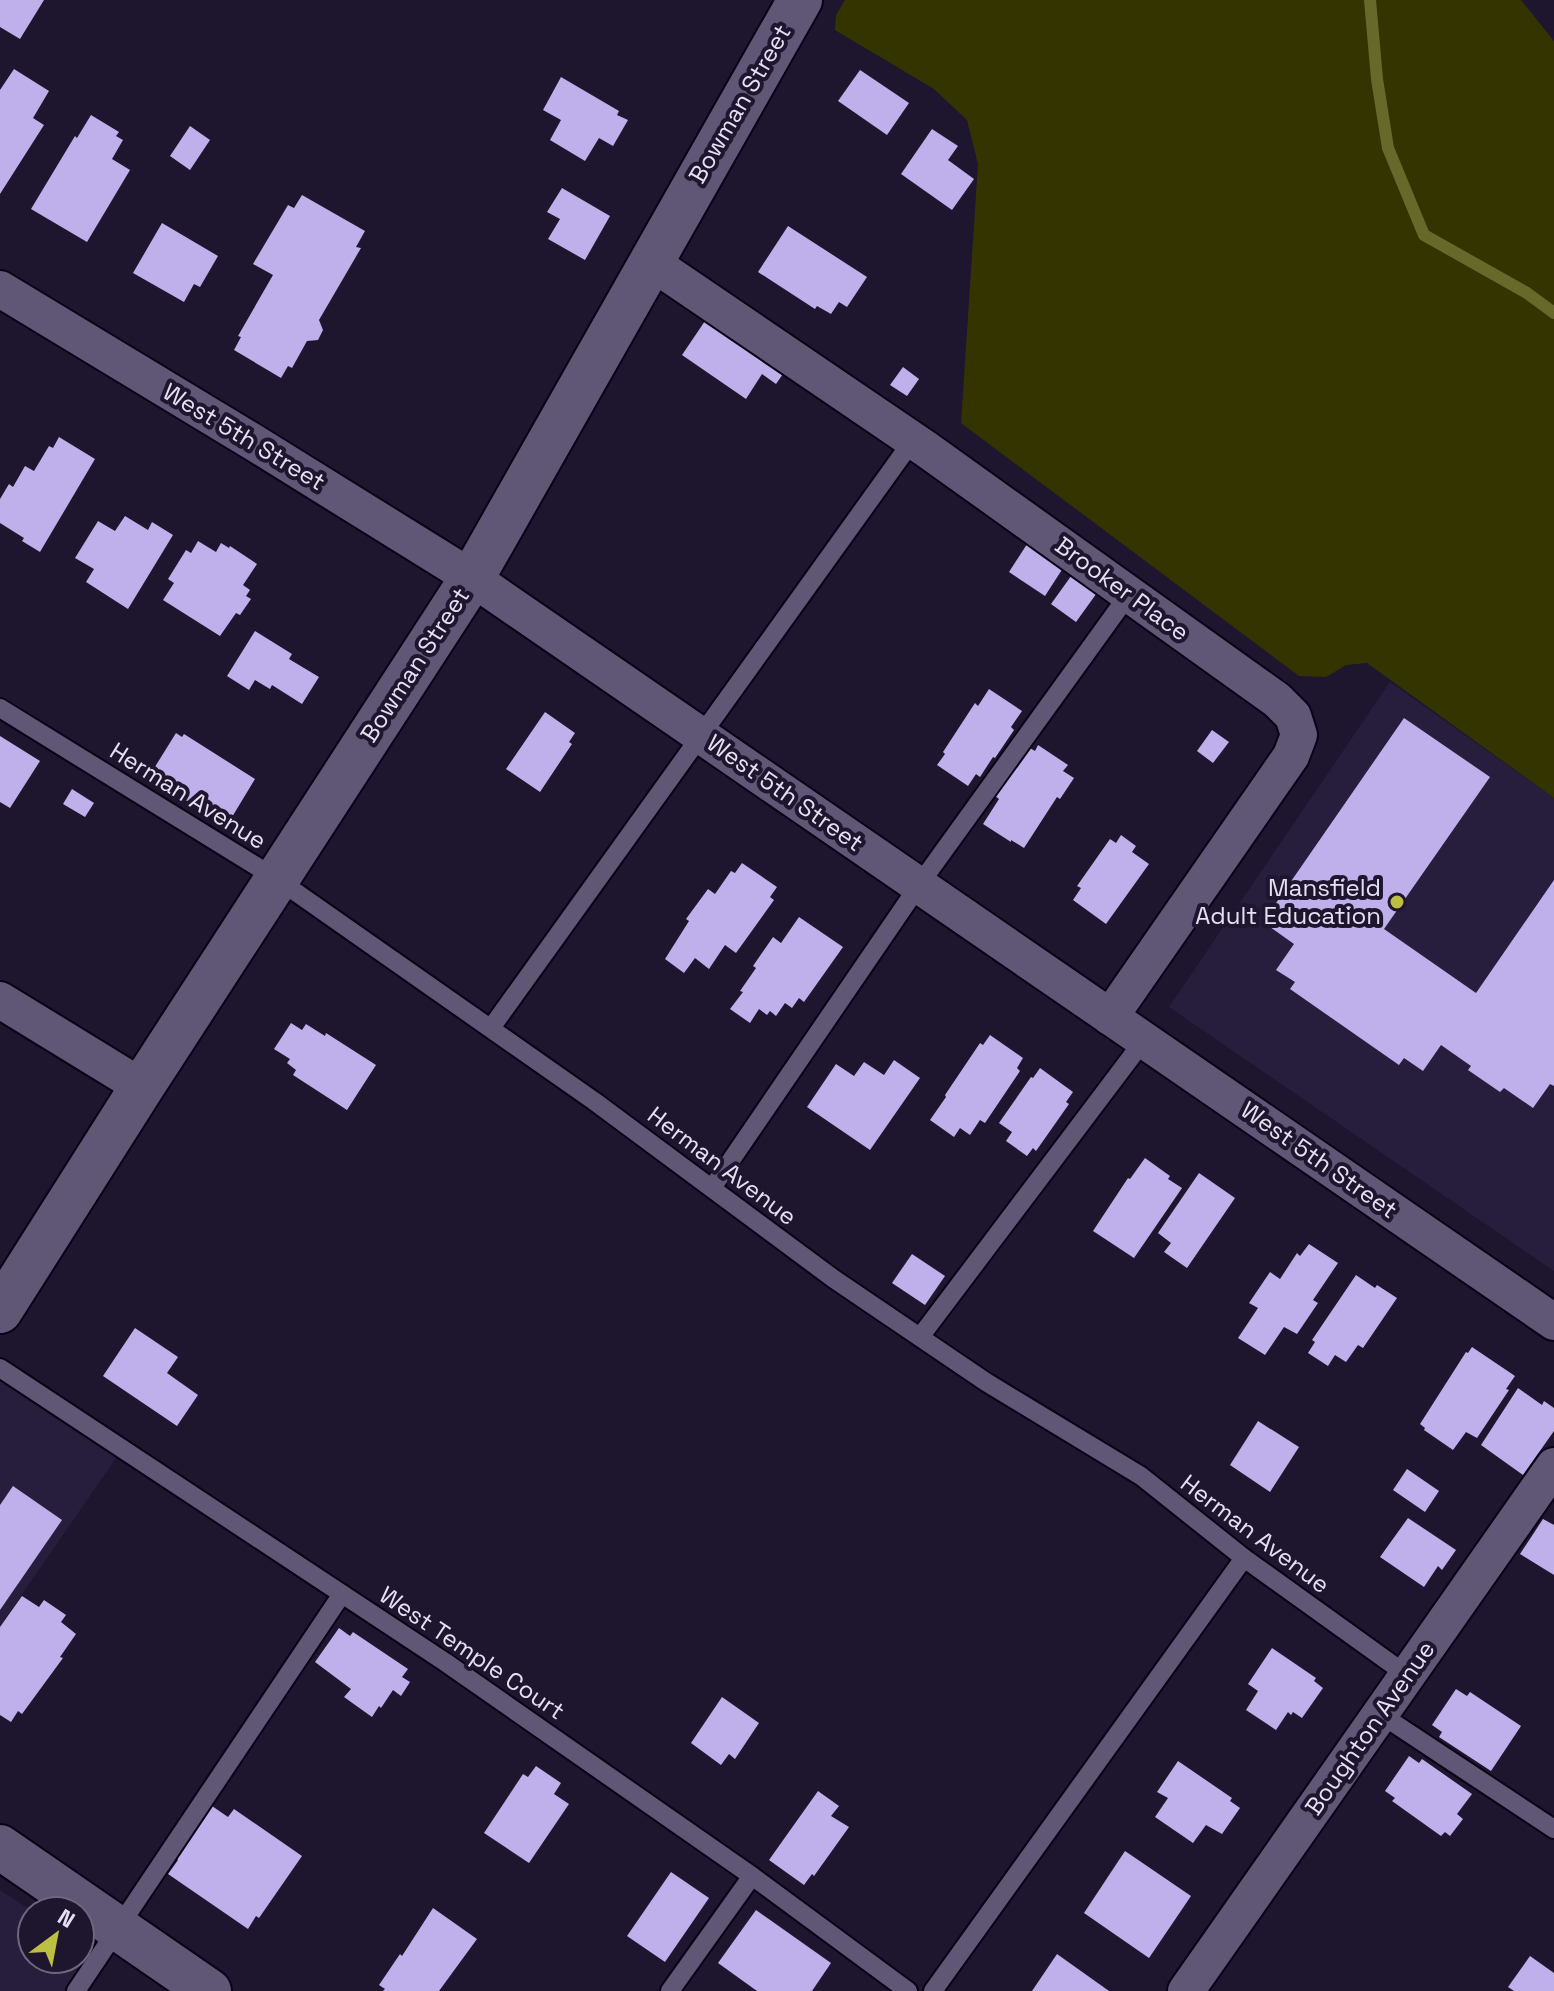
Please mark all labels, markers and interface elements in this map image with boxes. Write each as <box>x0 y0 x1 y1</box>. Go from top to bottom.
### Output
street label: Bowman Street <box>682 19 798 189</box>
street label: West 5th Street <box>157 376 331 497</box>
street label: Brooker Place <box>1049 530 1195 648</box>
street label: Bowman Street <box>353 581 476 748</box>
street label: West 5th Street <box>701 727 870 858</box>
street label: Herman Avenue <box>104 735 272 856</box>
place label: Mansfield Adult Education <box>1195 872 1381 931</box>
marker: Mansfield Adult Education <box>1388 893 1406 911</box>
street label: West 5th Street <box>1235 1094 1404 1225</box>
street label: Herman Avenue <box>642 1099 803 1232</box>
street label: Herman Avenue <box>1175 1467 1336 1600</box>
street label: West Temple Court <box>374 1579 571 1726</box>
street label: Boughton Avenue <box>1298 1634 1441 1821</box>
north arrow <box>16 1895 96 1975</box>
text: N <box>53 1902 80 1934</box>

